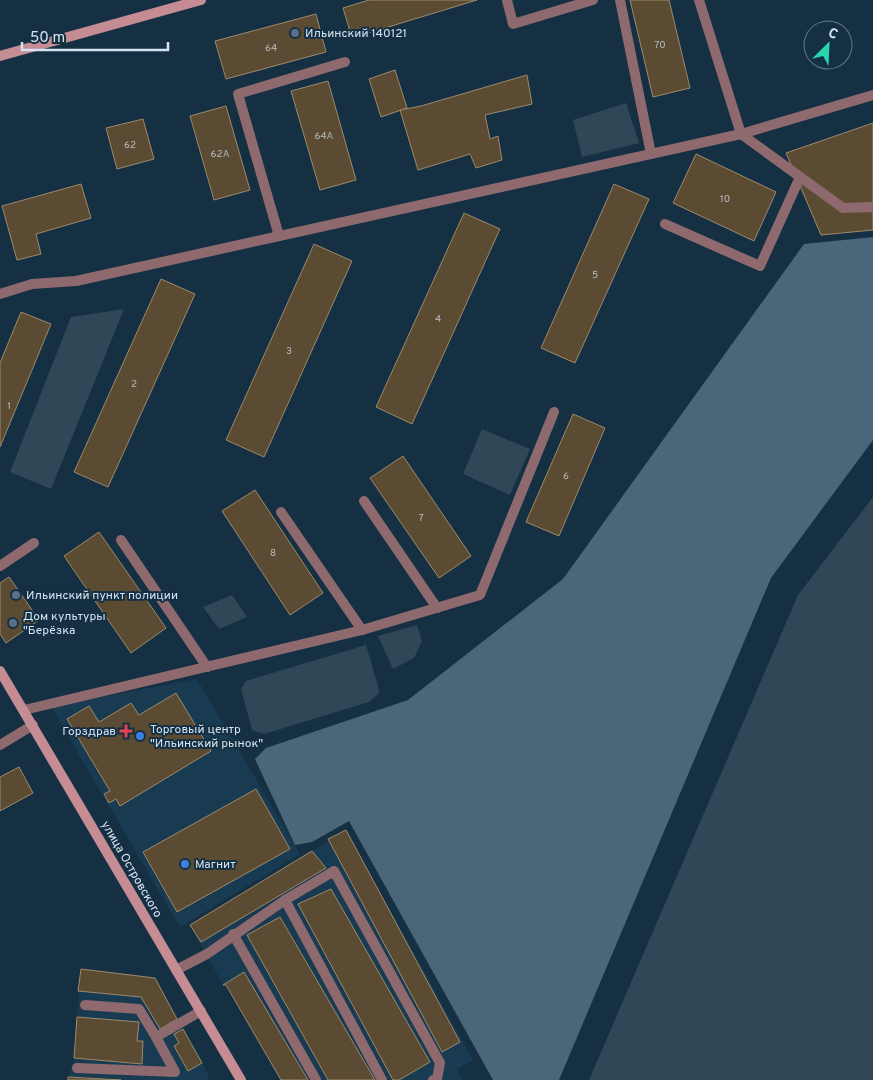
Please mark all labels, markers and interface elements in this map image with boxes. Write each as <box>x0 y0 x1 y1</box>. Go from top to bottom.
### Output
scale bar <box>22 20 169 52</box>
north arrow <box>803 20 853 70</box>
text: С <box>825 25 840 44</box>
place label: Ильинский 140121 <box>305 26 407 42</box>
marker: Ильинский 140121 <box>289 27 301 39</box>
text: 50 m <box>30 29 65 48</box>
house number: 70 <box>654 39 666 52</box>
house number: 64 <box>265 42 277 55</box>
house number: 64А <box>315 130 334 143</box>
house number: 62 <box>124 139 136 152</box>
house number: 62А <box>211 148 230 161</box>
house number: 10 <box>720 193 730 206</box>
house number: 5 <box>592 269 598 282</box>
house number: 4 <box>435 313 441 326</box>
house number: 3 <box>286 345 292 358</box>
house number: 2 <box>131 378 137 391</box>
house number: 1 <box>7 400 11 413</box>
house number: 6 <box>563 470 569 483</box>
house number: 7 <box>418 512 424 525</box>
house number: 8 <box>270 547 276 560</box>
place label: Ильинский пункт полиции <box>26 588 178 604</box>
marker: Ильинский пункт полиции <box>10 589 22 601</box>
place label: Дом культуры "Берёзка <box>23 609 106 639</box>
marker: Дом культуры "Берёзка <box>7 617 19 629</box>
place label: Торговый центр "Ильинский рынок" <box>150 722 263 752</box>
place label: Горздрав <box>62 724 116 740</box>
marker: Горздрав <box>120 725 132 737</box>
marker: Торговый центр "Ильинский рынок" <box>134 730 146 742</box>
street label: улица Островского <box>97 818 166 921</box>
place label: Магнит <box>195 857 236 873</box>
marker: Магнит <box>179 858 191 870</box>

